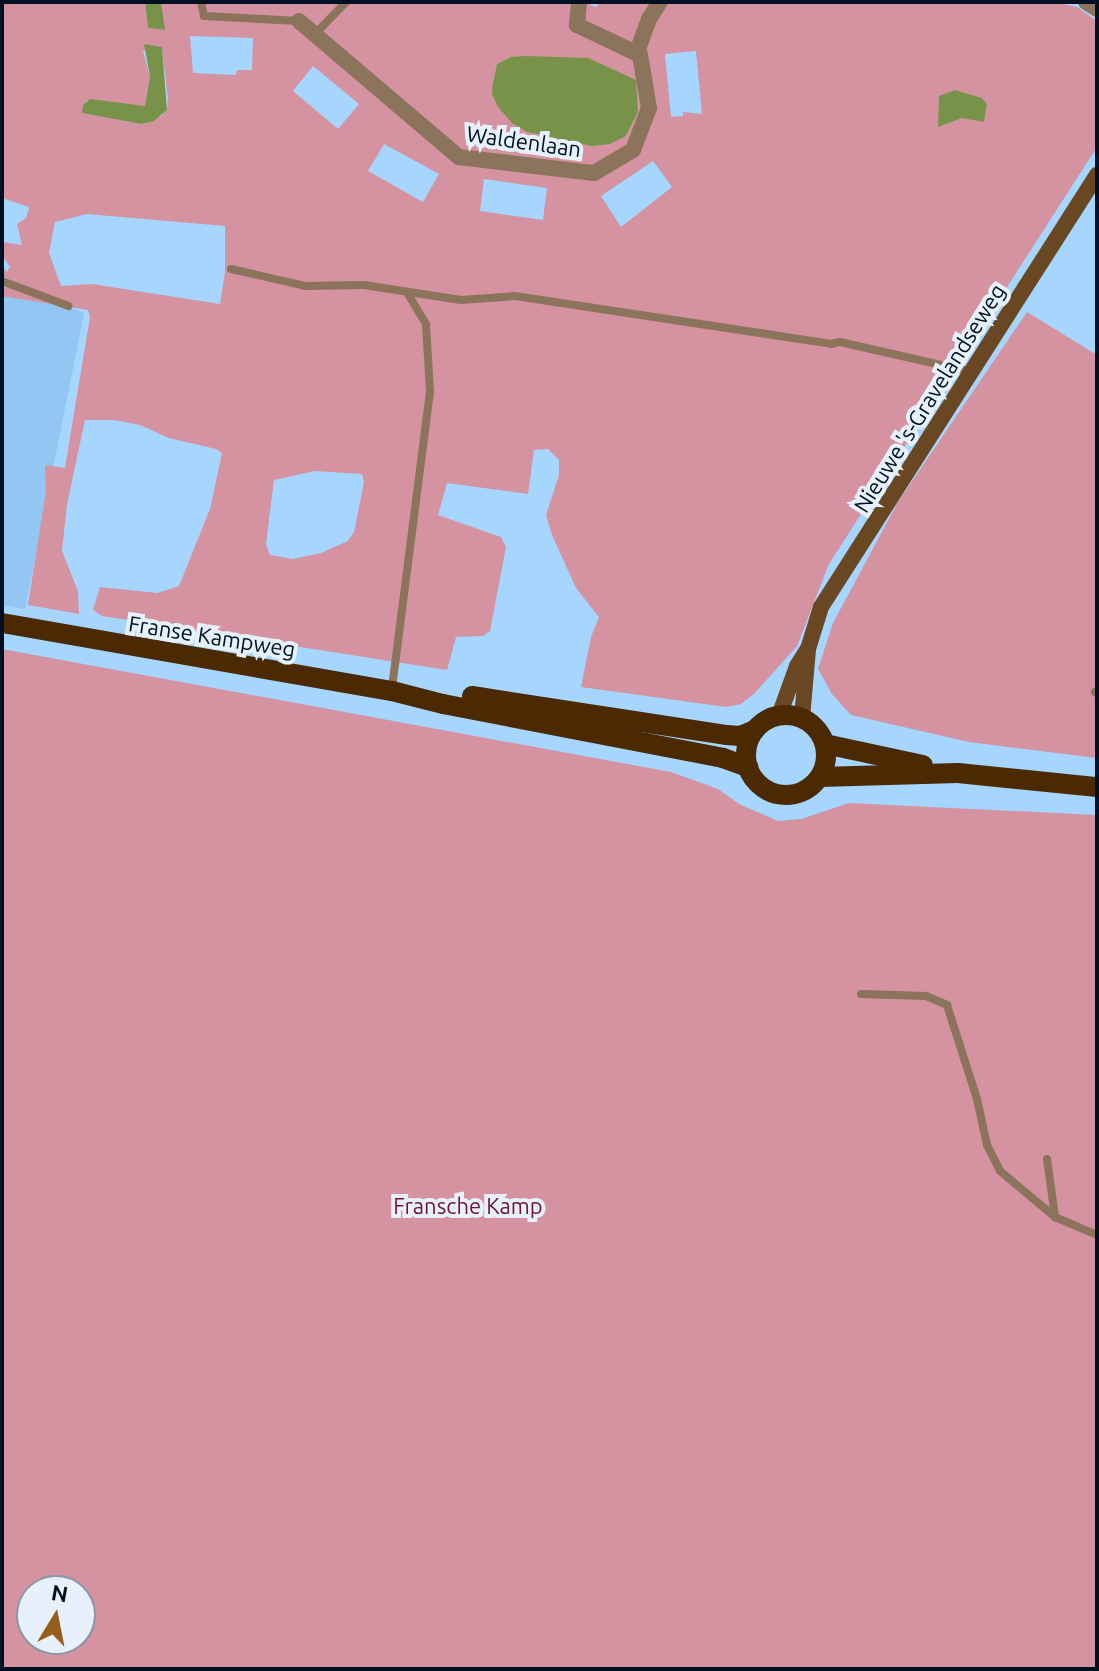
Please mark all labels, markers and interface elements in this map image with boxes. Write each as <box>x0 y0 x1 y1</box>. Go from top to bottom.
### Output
street label: Waldenlaan <box>465 120 583 162</box>
street label: Nieuwe 's-Gravelandseweg <box>848 279 1010 517</box>
street label: Franse Kampweg <box>127 610 297 662</box>
park label: Fransche Kamp <box>393 1193 543 1219</box>
north arrow <box>16 1575 96 1655</box>
text: N <box>50 1579 70 1607</box>

